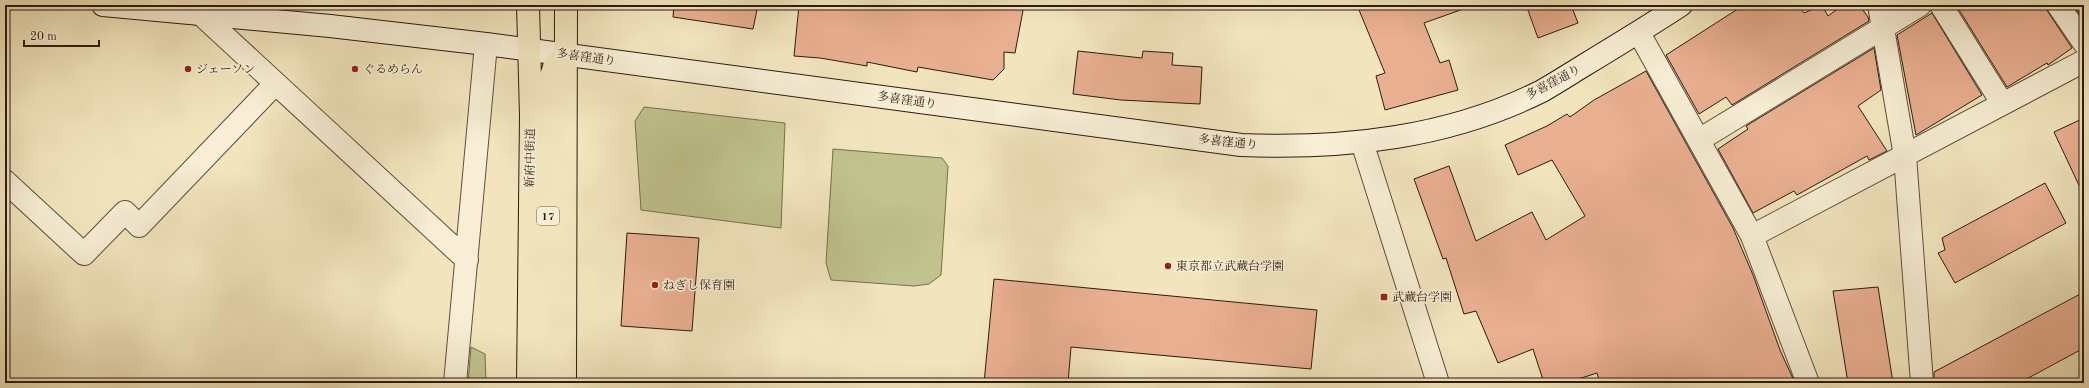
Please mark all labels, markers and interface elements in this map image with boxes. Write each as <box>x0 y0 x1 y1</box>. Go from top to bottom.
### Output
scale bar <box>24 22 99 48</box>
text: 20 m <box>30 31 57 43</box>
street label: 多喜窪通り <box>555 46 617 68</box>
street label: 多喜窪通り <box>1523 62 1583 102</box>
place label: ジェーソン <box>196 63 255 76</box>
place label: ぐるめらん <box>363 63 423 76</box>
marker: ジェーソン <box>183 64 193 74</box>
marker: ぐるめらん <box>350 64 360 74</box>
street label: 多喜窪通り <box>876 89 938 111</box>
street label: 新府中街道 <box>522 128 538 188</box>
street label: 多喜窪通り <box>1197 132 1259 152</box>
road number: 17 <box>537 207 559 225</box>
place label: 東京都立武蔵台学園 <box>1176 259 1284 273</box>
marker: 東京都立武蔵台学園 <box>1163 261 1173 271</box>
place label: ねぎし保育園 <box>663 278 735 292</box>
marker: ねぎし保育園 <box>650 280 660 290</box>
place label: 武蔵台学園 <box>1392 290 1452 304</box>
marker: 武蔵台学園 <box>1379 292 1389 302</box>

